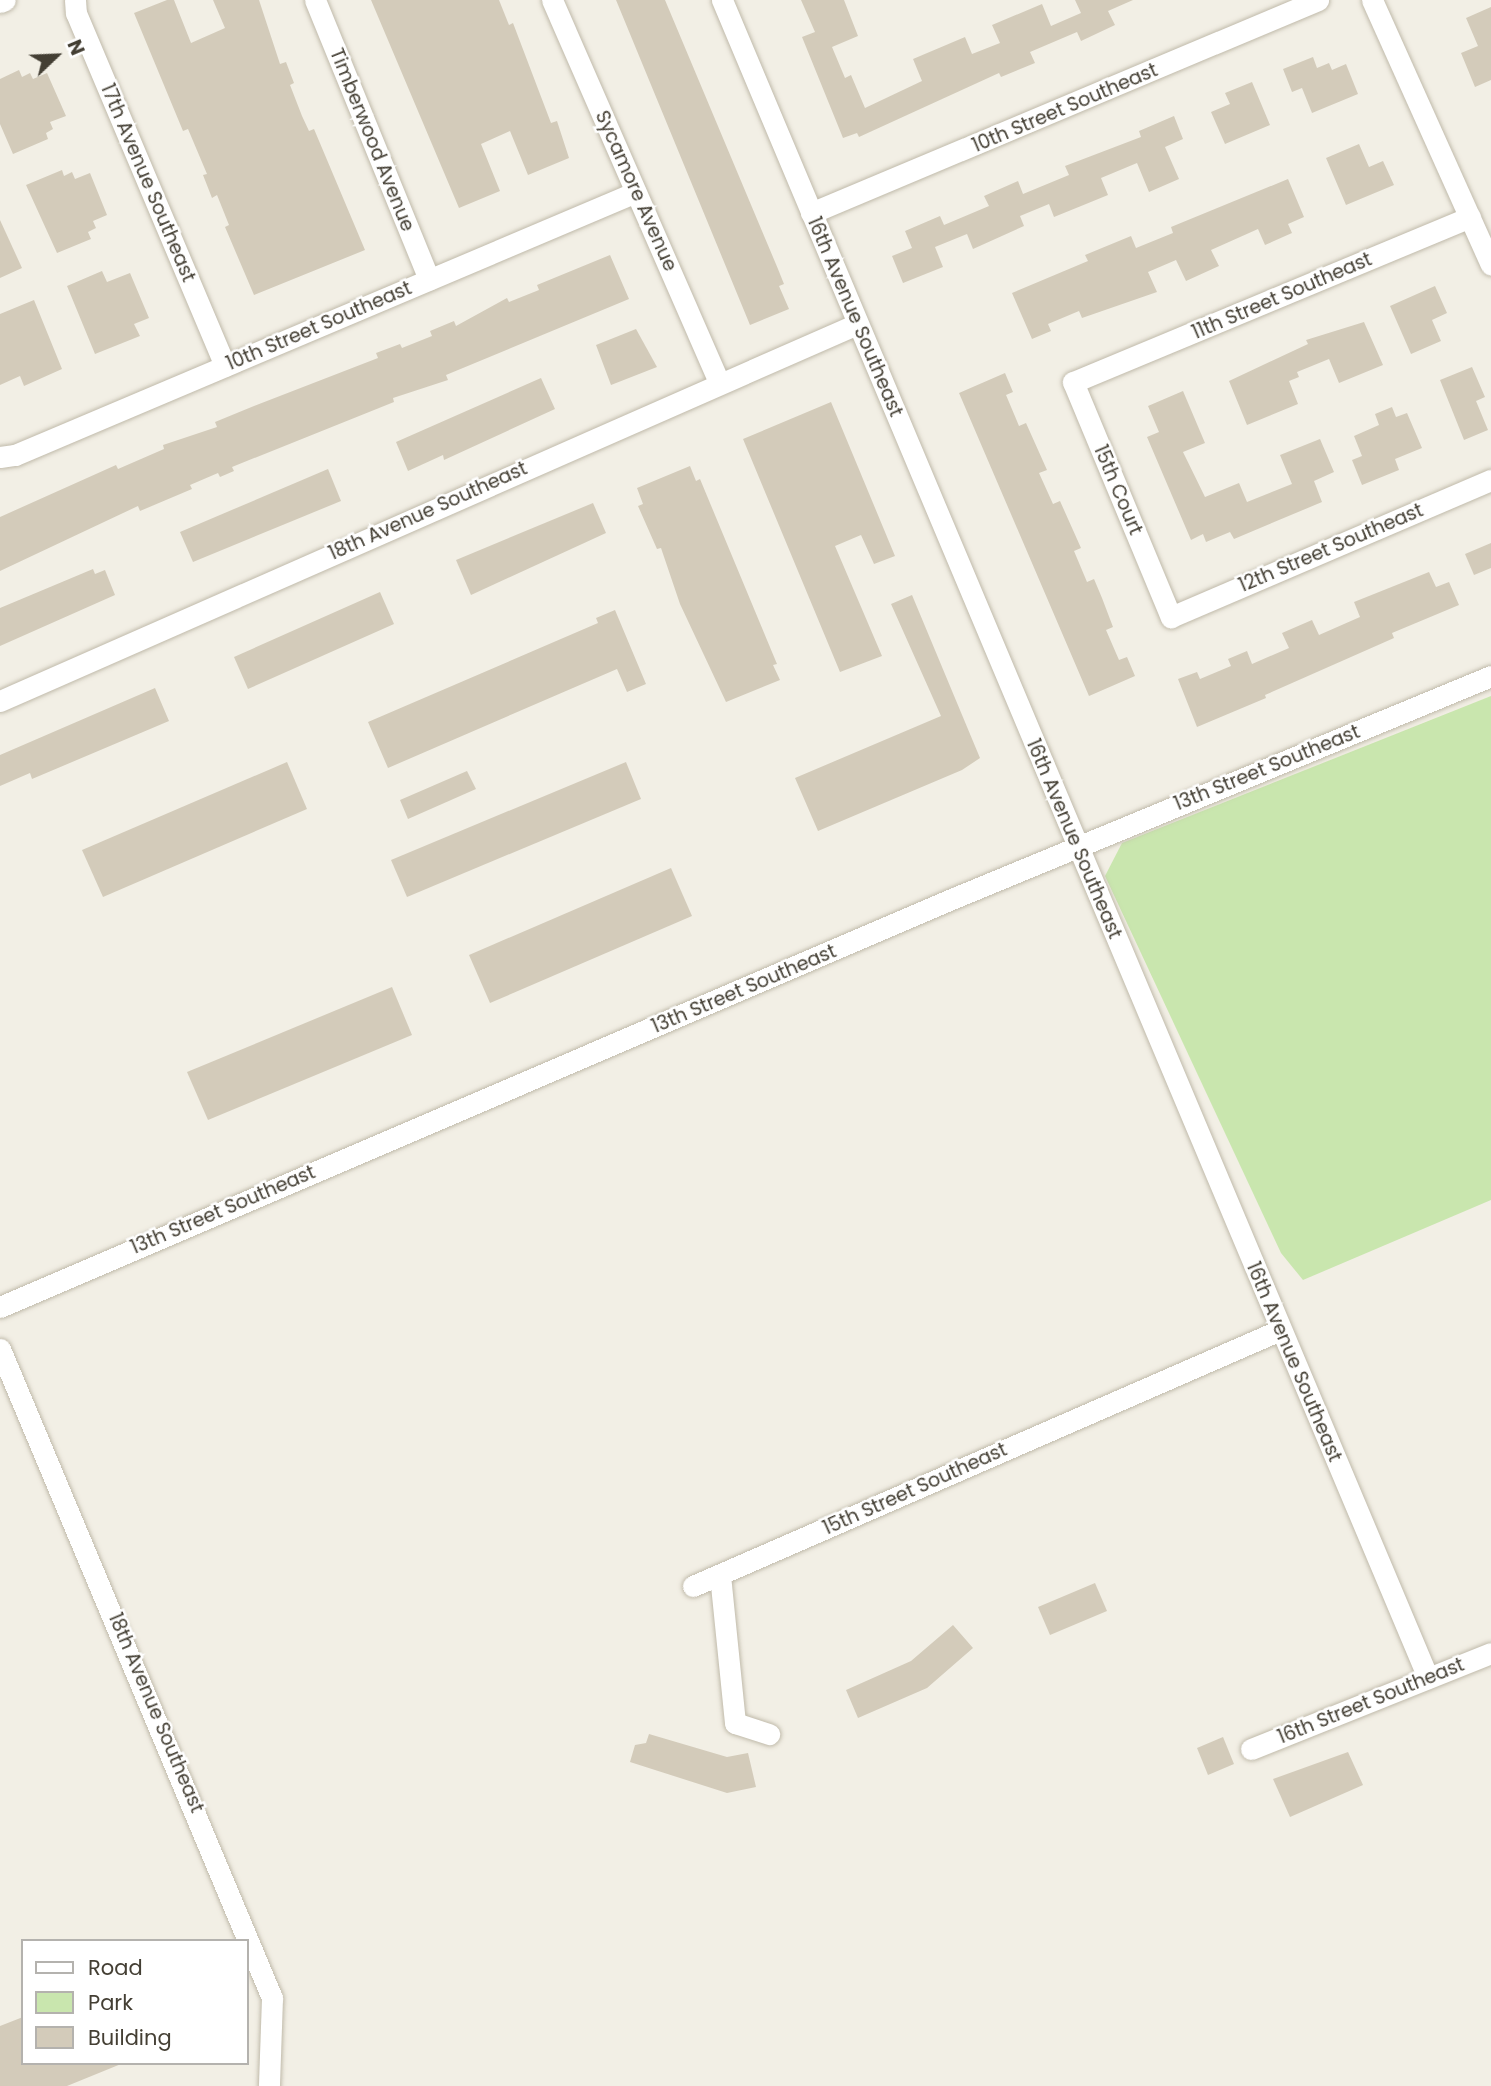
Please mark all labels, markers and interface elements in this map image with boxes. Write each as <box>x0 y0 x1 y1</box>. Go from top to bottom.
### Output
north arrow <box>21 21 91 91</box>
text: N <box>61 36 91 59</box>
street label: Timberwood Avenue <box>325 45 419 235</box>
street label: 10th Street Southeast <box>969 59 1161 157</box>
street label: 17th Avenue Southeast <box>96 80 200 286</box>
street label: Sycamore Avenue <box>590 107 682 275</box>
street label: 16th Avenue Southeast <box>803 214 907 420</box>
street label: 11th Street Southeast <box>1189 248 1375 344</box>
street label: 10th Street Southeast <box>223 277 415 375</box>
street label: 15th Court <box>1089 442 1147 538</box>
street label: 18th Avenue Southeast <box>325 457 531 565</box>
street label: 12th Street Southeast <box>1235 499 1427 597</box>
street label: 13th Street Southeast <box>1171 720 1363 816</box>
street label: 16th Avenue Southeast <box>1022 736 1126 942</box>
street label: 13th Street Southeast <box>648 940 840 1038</box>
street label: 13th Street Southeast <box>127 1161 319 1259</box>
street label: 16th Avenue Southeast <box>1242 1259 1346 1465</box>
street label: 15th Street Southeast <box>820 1438 1010 1540</box>
street label: 18th Avenue Southeast <box>104 1610 208 1816</box>
street label: 16th Street Southeast <box>1274 1653 1468 1749</box>
legend <box>21 1939 248 2065</box>
text: Road <box>88 1953 143 1982</box>
text: Park <box>88 1988 133 2017</box>
text: Building <box>88 2023 172 2052</box>

